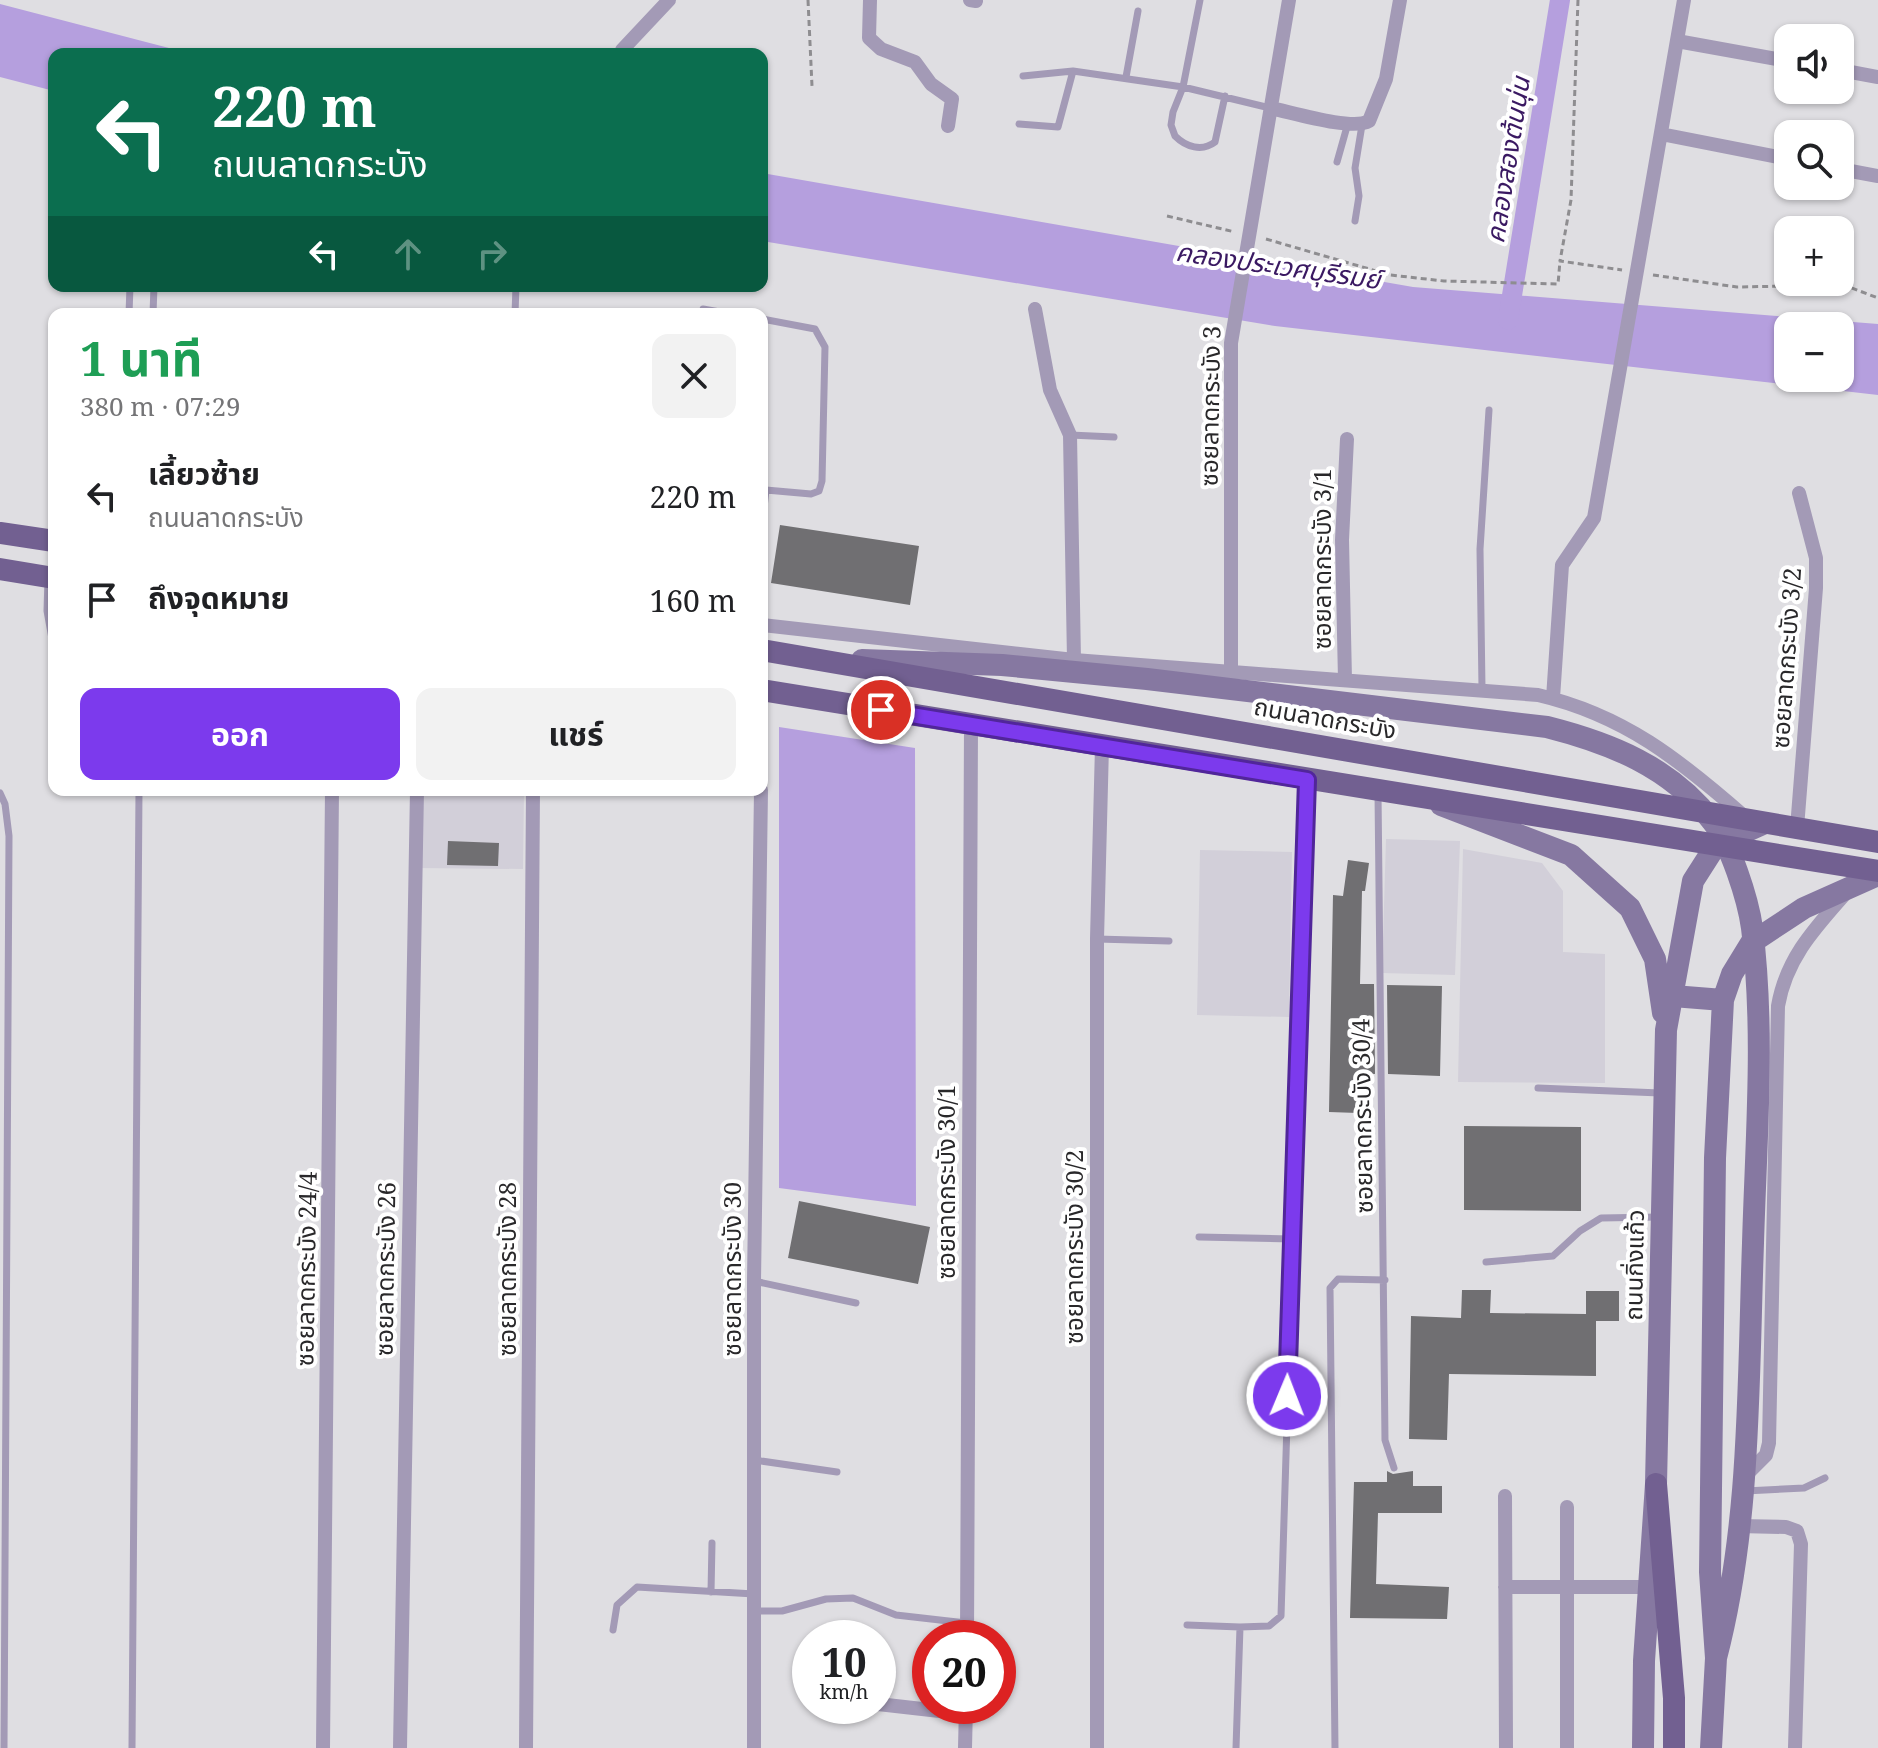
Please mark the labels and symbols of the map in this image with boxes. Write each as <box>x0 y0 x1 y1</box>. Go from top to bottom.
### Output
water label: คลองสองต้นนุ่น <box>1476 72 1538 246</box>
water label: คลองประเวศบุรีรมย์ <box>1174 233 1388 298</box>
street label: ซอยลาดกระบัง 3 <box>1192 325 1227 487</box>
street label: ซอยลาดกระบัง 3/1 <box>1305 468 1338 650</box>
street label: ซอยลาดกระบัง 3/2 <box>1763 566 1808 749</box>
pin <box>847 676 915 744</box>
street label: ถนนลาดกระบัง <box>1252 689 1399 746</box>
street label: ซอยลาดกระบัง 30/4 <box>1343 1018 1380 1214</box>
street label: ซอยลาดกระบัง 30/1 <box>929 1085 962 1279</box>
street label: ซอยลาดกระบัง 30/2 <box>1057 1150 1090 1344</box>
street label: ซอยลาดกระบัง 24/4 <box>287 1171 324 1367</box>
street label: ซอยลาดกระบัง 26 <box>366 1182 403 1356</box>
street label: ซอยลาดกระบัง 28 <box>490 1182 523 1356</box>
street label: ซอยลาดกระบัง 30 <box>715 1182 748 1356</box>
street label: ถนนกิ่งแก้ว <box>1616 1209 1651 1321</box>
position arrow <box>1245 1354 1329 1438</box>
speed limit sign: 20 <box>912 1620 1016 1724</box>

